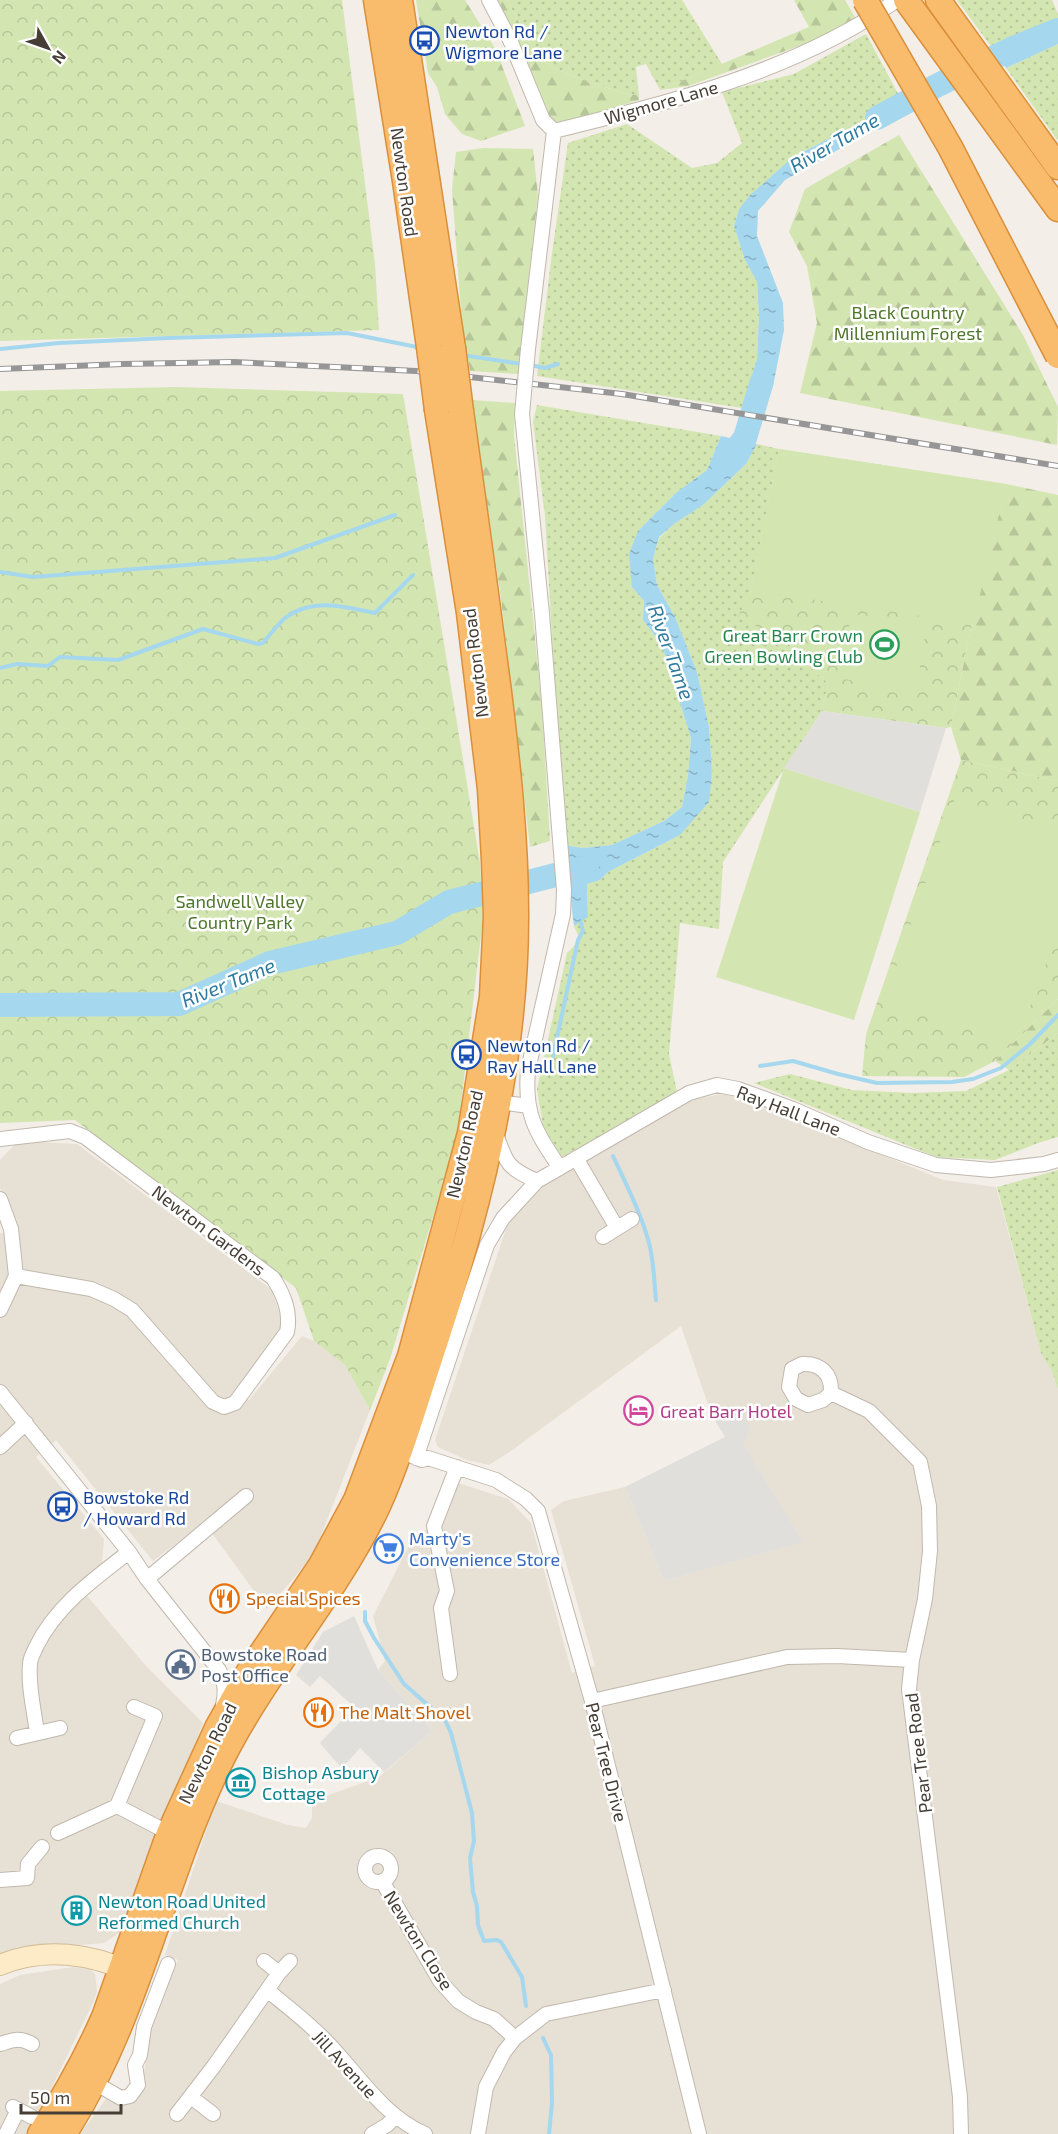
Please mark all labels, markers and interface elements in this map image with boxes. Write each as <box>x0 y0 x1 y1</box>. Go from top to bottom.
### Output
north arrow <box>18 18 78 78</box>
place label: Newton Rd / Wigmore Lane <box>445 20 563 63</box>
bus stop icon: Newton Rd / Wigmore Lane <box>408 25 440 57</box>
text: N <box>49 47 71 68</box>
street label: Wigmore Lane <box>601 75 721 129</box>
water label: River Tame <box>785 107 883 177</box>
street label: Newton Road <box>386 126 424 238</box>
park label: Black Country Millennium Forest <box>834 301 982 344</box>
water label: River Tame <box>644 601 700 703</box>
street label: Newton Road <box>457 607 493 719</box>
place label: Great Barr Crown Green Bowling Club <box>704 624 863 667</box>
sports icon: Great Barr Crown Green Bowling Club <box>868 629 900 661</box>
park label: Sandwell Valley Country Park <box>175 890 305 933</box>
water label: River Tame <box>178 952 279 1012</box>
place label: Newton Rd / Ray Hall Lane <box>487 1034 597 1077</box>
bus stop icon: Newton Rd / Ray Hall Lane <box>450 1039 482 1071</box>
street label: Ray Hall Lane <box>734 1080 844 1140</box>
street label: Newton Road <box>441 1088 487 1200</box>
street label: Newton Gardens <box>148 1180 270 1280</box>
hotel icon: Great Barr Hotel <box>623 1395 655 1427</box>
place label: Great Barr Hotel <box>660 1400 793 1422</box>
place label: Bowstoke Rd / Howard Rd <box>83 1486 189 1529</box>
bus stop icon: Bowstoke Rd / Howard Rd <box>46 1491 78 1523</box>
place label: Marty's Convenience Store <box>409 1527 560 1570</box>
supermarket icon: Marty's Convenience Store <box>372 1532 404 1564</box>
restaurant icon: Special Spices <box>209 1582 241 1614</box>
place label: Special Spices <box>246 1587 361 1609</box>
place label: Bowstoke Road Post Office <box>201 1643 327 1686</box>
public building icon: Bowstoke Road Post Office <box>164 1648 196 1680</box>
street label: Pear Tree Road <box>900 1692 936 1814</box>
restaurant icon: The Malt Shovel <box>302 1696 334 1728</box>
street label: Newton Road <box>173 1699 241 1807</box>
street label: Pear Tree Drive <box>582 1700 632 1824</box>
place label: The Malt Shovel <box>339 1701 471 1723</box>
place label: Bishop Asbury Cottage <box>262 1761 380 1804</box>
museum icon: Bishop Asbury Cottage <box>225 1766 257 1798</box>
street label: Newton Close <box>380 1886 458 1994</box>
place label: Newton Road United Reformed Church <box>98 1890 266 1933</box>
building icon: Newton Road United Reformed Church <box>61 1895 93 1927</box>
street label: Jill Avenue <box>308 2026 382 2102</box>
scale bar <box>21 2077 122 2115</box>
text: 50 m <box>30 2086 70 2108</box>

